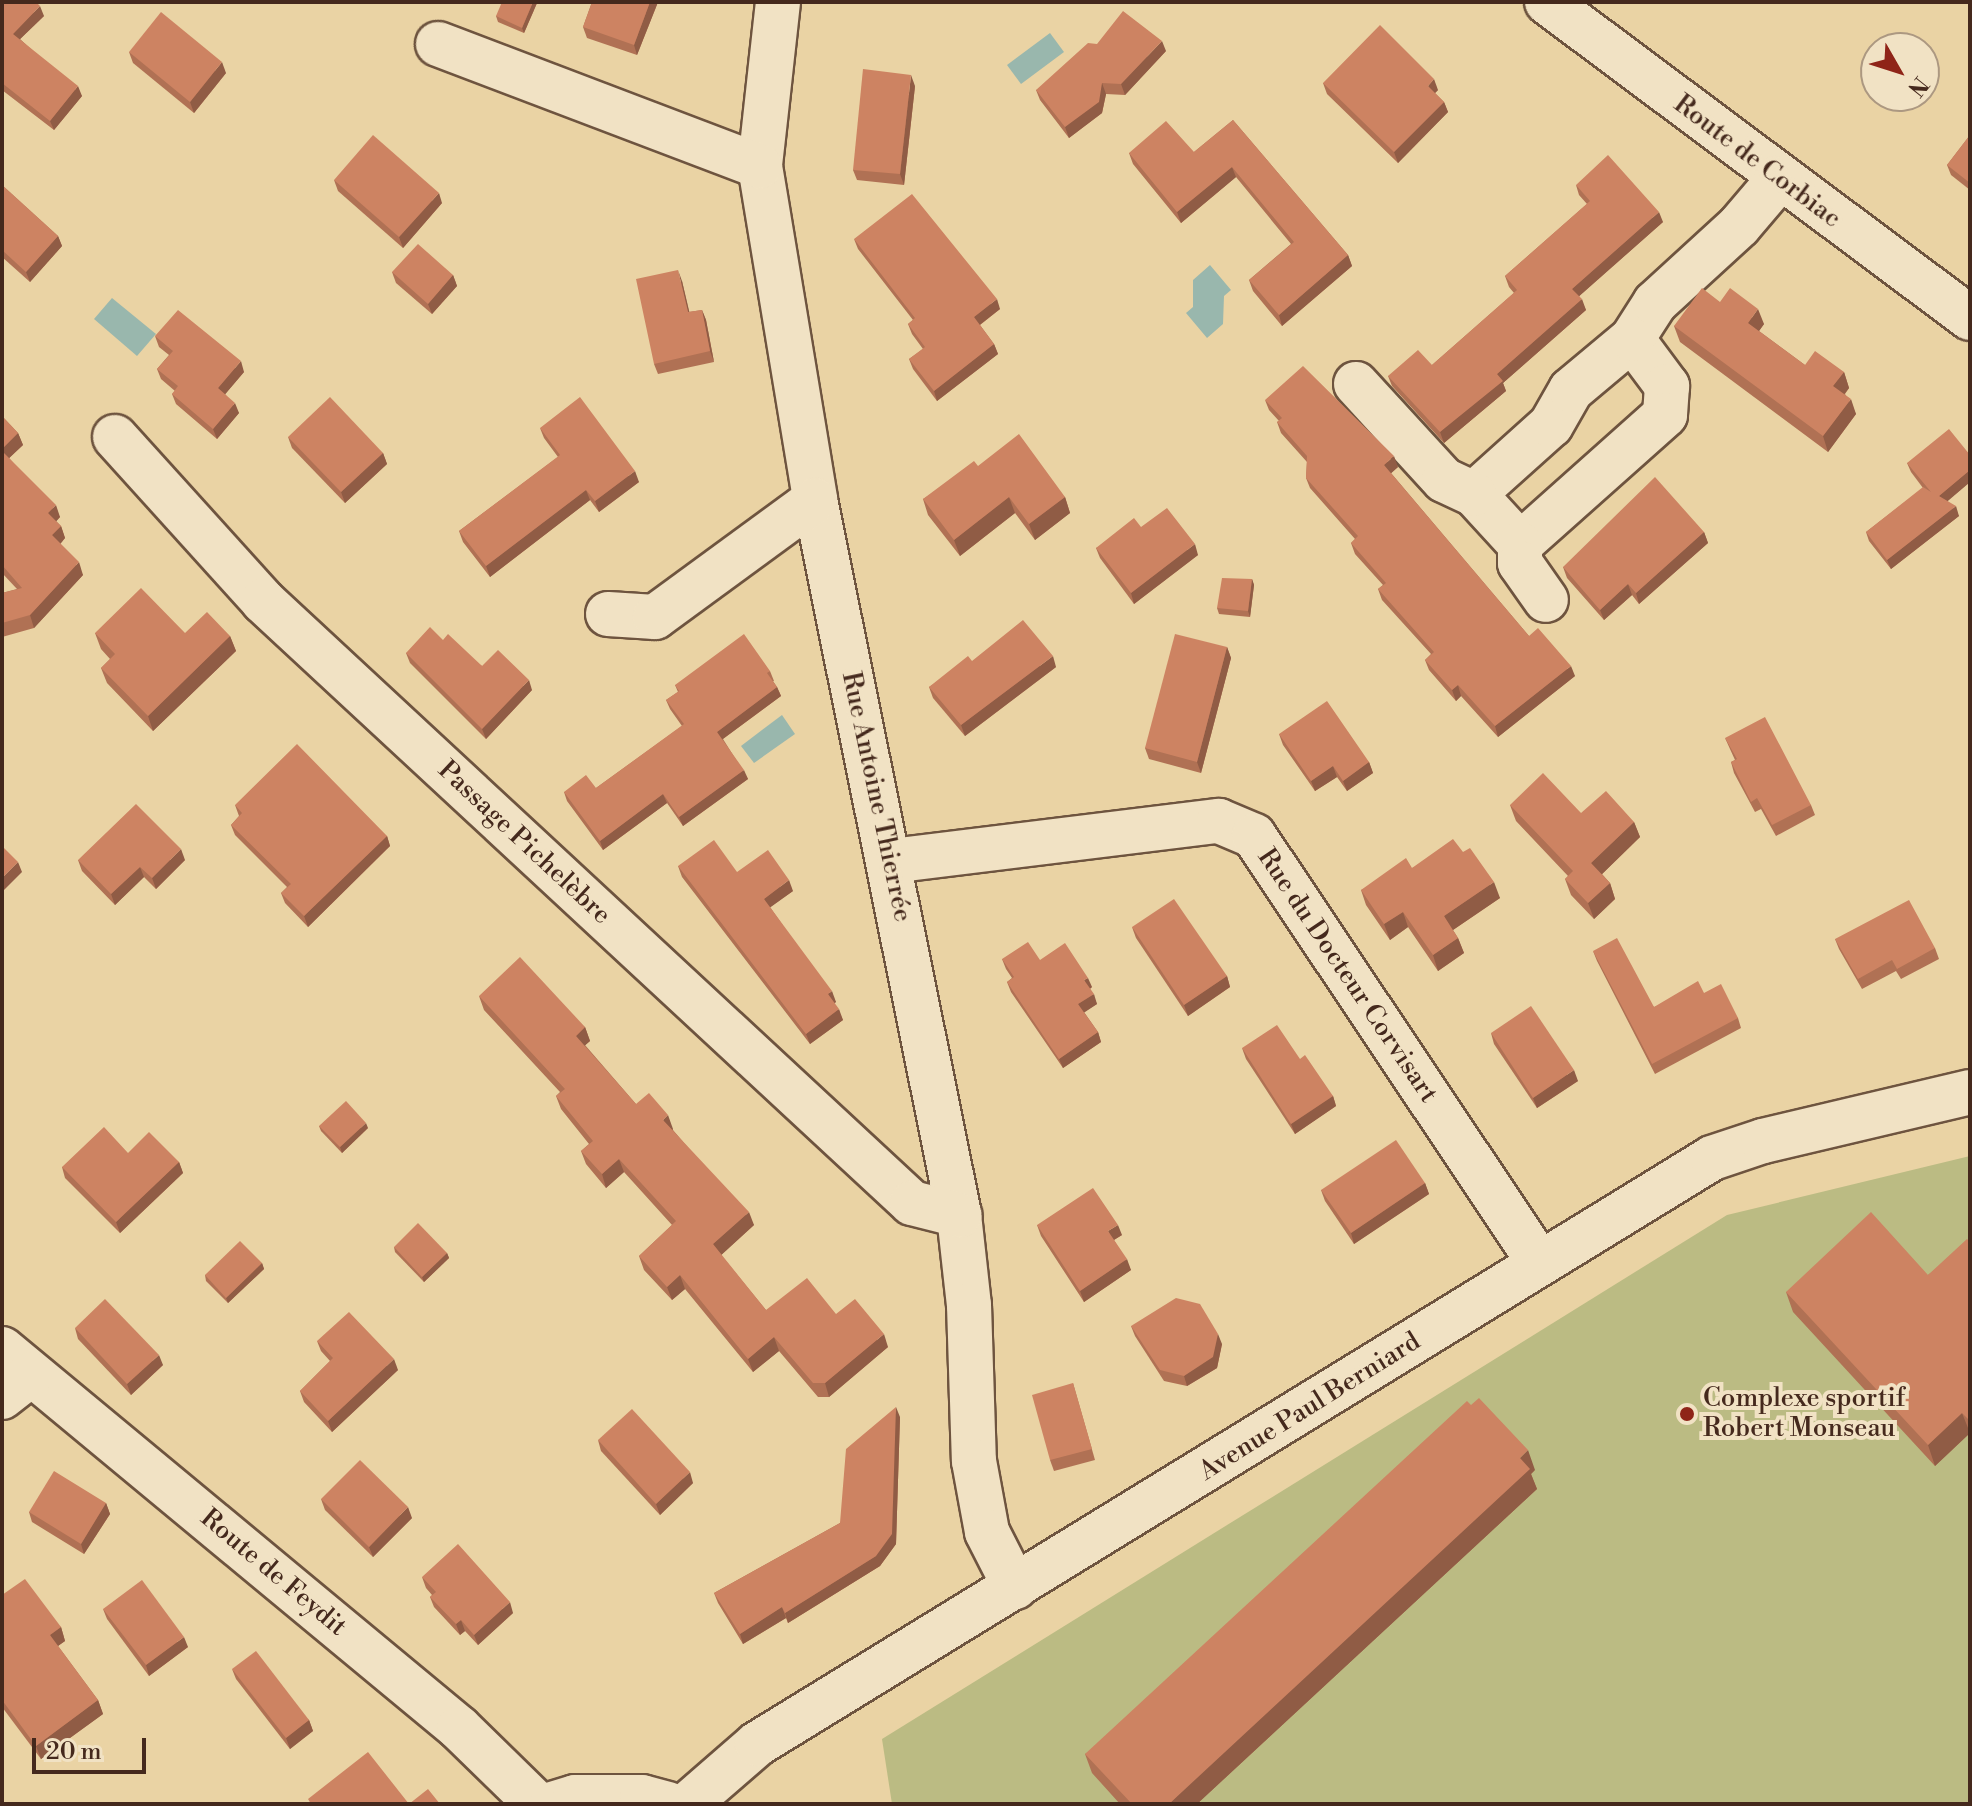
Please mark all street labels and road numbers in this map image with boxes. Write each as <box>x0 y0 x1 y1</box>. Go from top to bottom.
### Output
street label: Route de Corbiac <box>1667 89 1847 235</box>
street label: Rue Antoine Thierrée <box>834 669 918 925</box>
street label: Passage Pichelèbre <box>431 755 617 931</box>
street label: Rue du Docteur Corvisart <box>1250 843 1444 1109</box>
street label: Avenue Paul Berniard <box>1194 1326 1426 1488</box>
street label: Route de Feydit <box>194 1503 352 1643</box>

